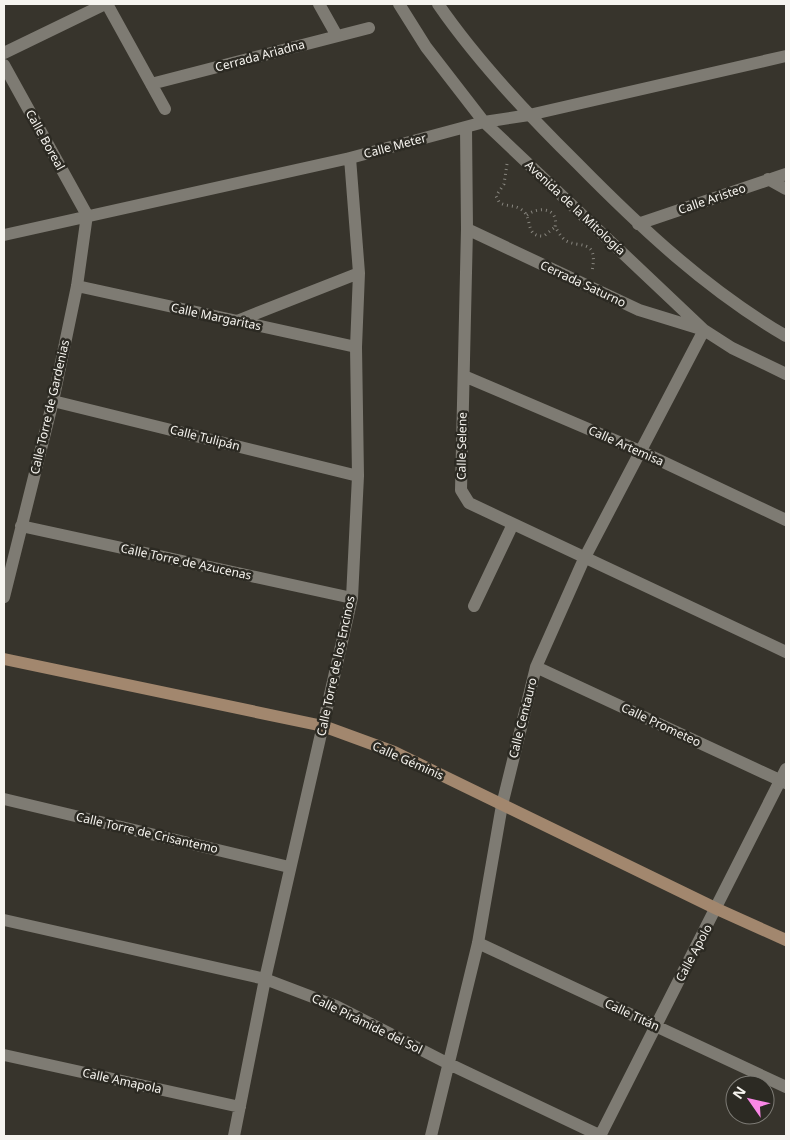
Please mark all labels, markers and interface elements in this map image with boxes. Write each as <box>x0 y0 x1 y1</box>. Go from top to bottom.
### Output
street label: Cerrada Ariadna <box>213 35 306 76</box>
street label: Calle Boreal <box>22 106 69 173</box>
street label: Calle Meter <box>362 129 428 162</box>
street label: Avenida de la Mitología <box>521 157 629 259</box>
street label: Calle Aristeo <box>676 179 748 218</box>
street label: Cerrada Saturno <box>538 256 629 311</box>
street label: Calle Margaritas <box>169 299 263 334</box>
street label: Calle Torre de Gardenias <box>26 338 73 476</box>
street label: Calle Selene <box>452 412 471 480</box>
street label: Calle Tulipán <box>168 421 242 454</box>
street label: Calle Artemisa <box>586 421 667 470</box>
street label: Calle Torre de Azucenas <box>119 539 253 584</box>
street label: Calle Torre de los Encinos <box>312 594 359 738</box>
street label: Calle Centauro <box>504 676 541 760</box>
street label: Calle Prometeo <box>619 699 704 750</box>
street label: Calle Géminis <box>370 737 447 784</box>
street label: Calle Torre de Crisantemo <box>74 808 220 857</box>
street label: Calle Apolo <box>671 921 716 985</box>
street label: Calle Pirámide del Sol <box>309 989 425 1058</box>
street label: Calle Titán <box>602 994 662 1035</box>
street label: Calle Amapola <box>81 1064 163 1097</box>
north arrow <box>725 1075 775 1125</box>
text: N <box>728 1082 750 1102</box>

